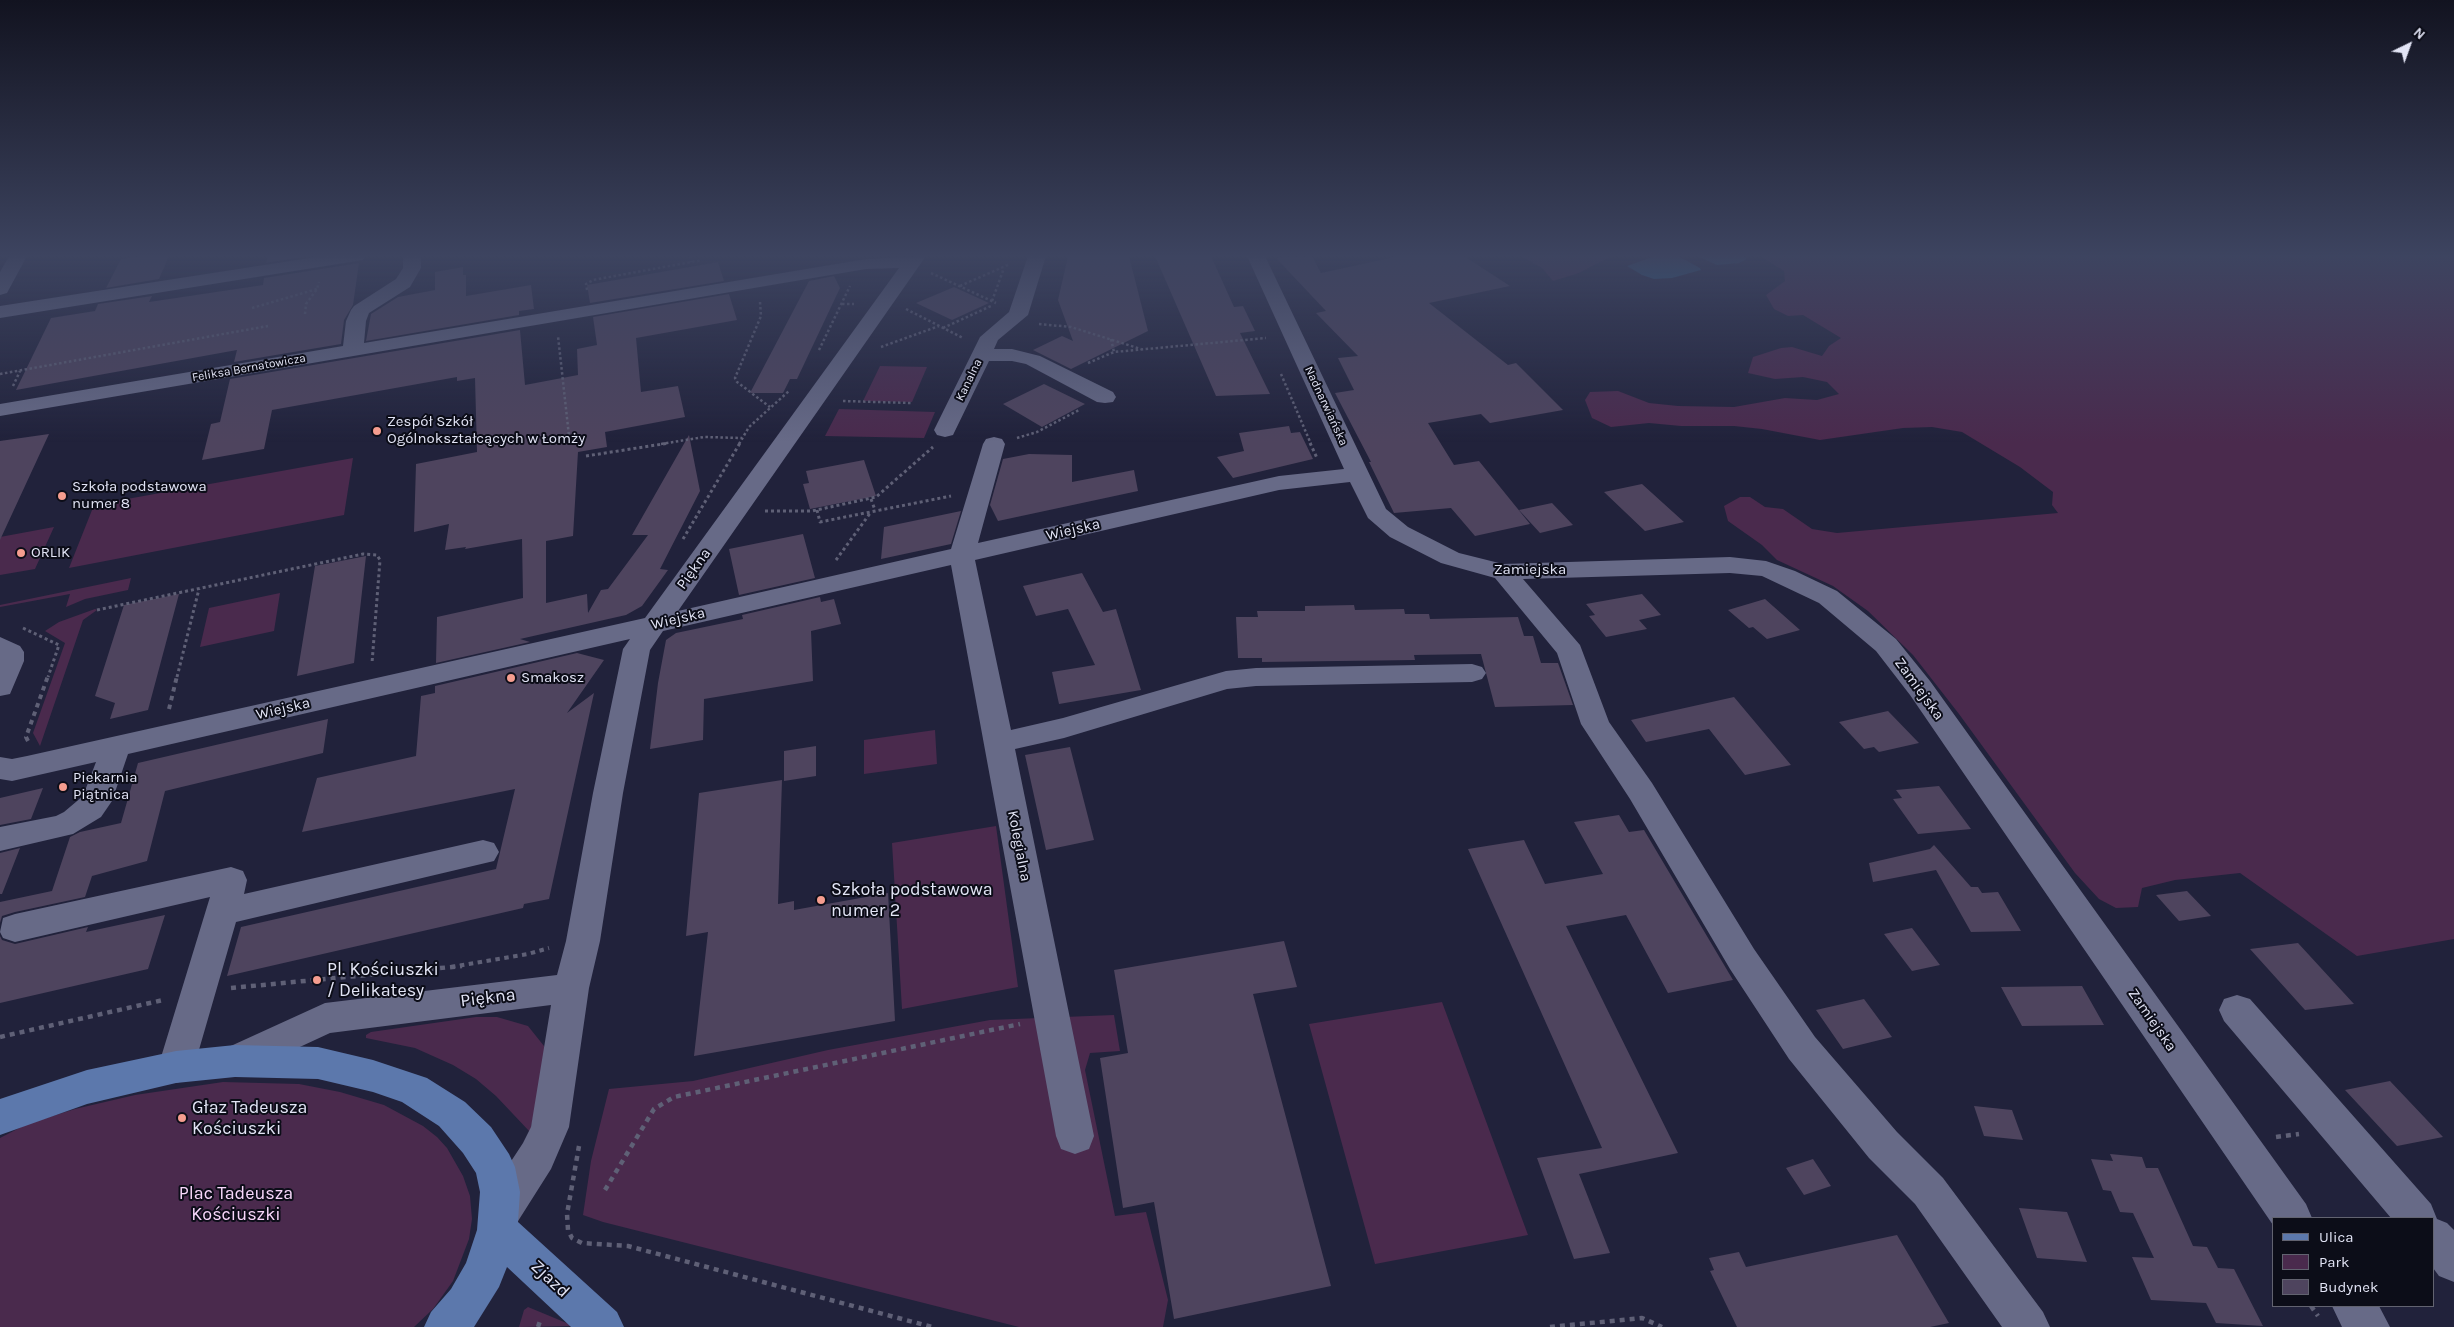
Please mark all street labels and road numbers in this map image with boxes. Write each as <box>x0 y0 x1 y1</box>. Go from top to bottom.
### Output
street label: Feliksa Bernatowicza <box>191 351 307 385</box>
street label: Kanalna <box>953 357 985 403</box>
street label: Nadnarwiańska <box>1301 364 1351 448</box>
street label: Wiejska <box>1044 515 1102 545</box>
street label: Piękna <box>673 545 715 593</box>
street label: Zamiejska <box>1494 561 1566 579</box>
street label: Wiejska <box>649 604 707 634</box>
street label: Zamiejska <box>1890 654 1948 724</box>
street label: Wiejska <box>254 694 312 724</box>
street label: Kolegialna <box>1003 809 1035 883</box>
street label: Piękna <box>459 984 517 1012</box>
street label: Zamiejska <box>2124 985 2180 1055</box>
street label: Zjazd <box>526 1256 574 1302</box>

